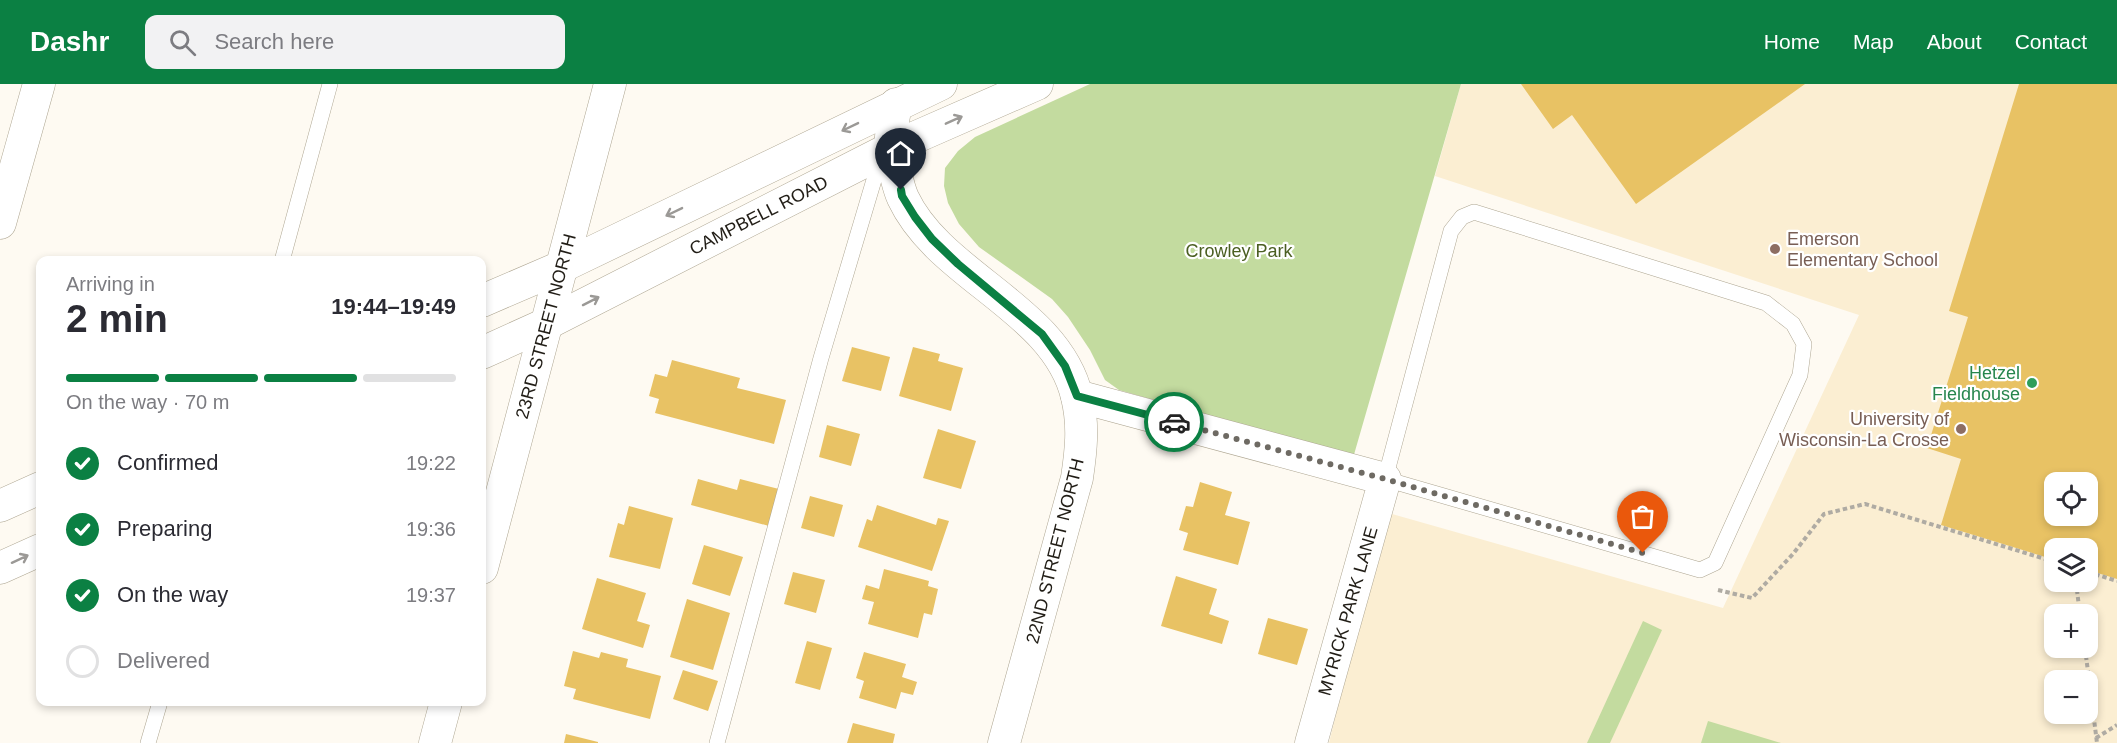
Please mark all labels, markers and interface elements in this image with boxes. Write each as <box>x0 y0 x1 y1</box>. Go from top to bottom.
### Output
search box <box>145 15 565 69</box>
text: Dashr <box>30 26 109 57</box>
icon: search <box>166 26 199 59</box>
text: Search here <box>214 29 334 54</box>
text: Home <box>1764 30 1820 53</box>
text: Map <box>1853 30 1894 53</box>
text: About <box>1927 30 1982 53</box>
text: Contact <box>2015 30 2087 53</box>
one-way arrow <box>944 114 962 126</box>
one-way arrow <box>841 122 859 133</box>
pin <box>875 128 926 190</box>
icon: home <box>884 137 917 170</box>
street label: CAMPBELL ROAD <box>686 172 831 259</box>
one-way arrow <box>666 207 684 218</box>
place label: Emerson Elementary School <box>1787 229 1938 270</box>
street label: 23RD STREET NORTH <box>512 232 580 421</box>
park label: Crowley Park <box>1185 241 1294 261</box>
marker: Emerson Elementary School <box>1768 242 1782 256</box>
text: Arriving in <box>66 273 155 295</box>
text: 19:44–19:49 <box>331 294 456 319</box>
one-way arrow <box>582 295 600 307</box>
text: 2 min <box>66 297 168 340</box>
place label: Hetzel Fieldhouse <box>1932 363 2020 404</box>
marker: Hetzel Fieldhouse <box>2025 376 2039 390</box>
text: On the way · 70 m <box>66 391 229 413</box>
courier <box>1144 392 1204 452</box>
icon: car <box>1158 406 1191 439</box>
place label: University of Wisconsin-La Crosse <box>1779 409 1950 450</box>
marker: University of Wisconsin-La Crosse <box>1954 422 1968 436</box>
icon: check <box>66 447 99 480</box>
text: Confirmed <box>117 450 218 475</box>
text: 19:22 <box>406 452 456 474</box>
street label: 22ND STREET NORTH <box>1022 456 1088 646</box>
map controls <box>2044 472 2098 724</box>
button: locate <box>2044 472 2098 526</box>
pin <box>1617 491 1668 553</box>
icon: bag <box>1626 500 1659 533</box>
icon: check <box>66 513 99 546</box>
text: Preparing <box>117 516 212 541</box>
text: 19:36 <box>406 518 456 540</box>
street label: MYRICK PARK LANE <box>1314 524 1382 698</box>
button: layers <box>2044 538 2098 592</box>
one-way arrow <box>11 553 29 564</box>
icon: check <box>66 579 99 612</box>
text: On the way <box>117 582 228 607</box>
text: 19:37 <box>406 584 456 606</box>
button: + <box>2044 604 2098 658</box>
text: Delivered <box>117 648 210 673</box>
button: − <box>2044 670 2098 724</box>

